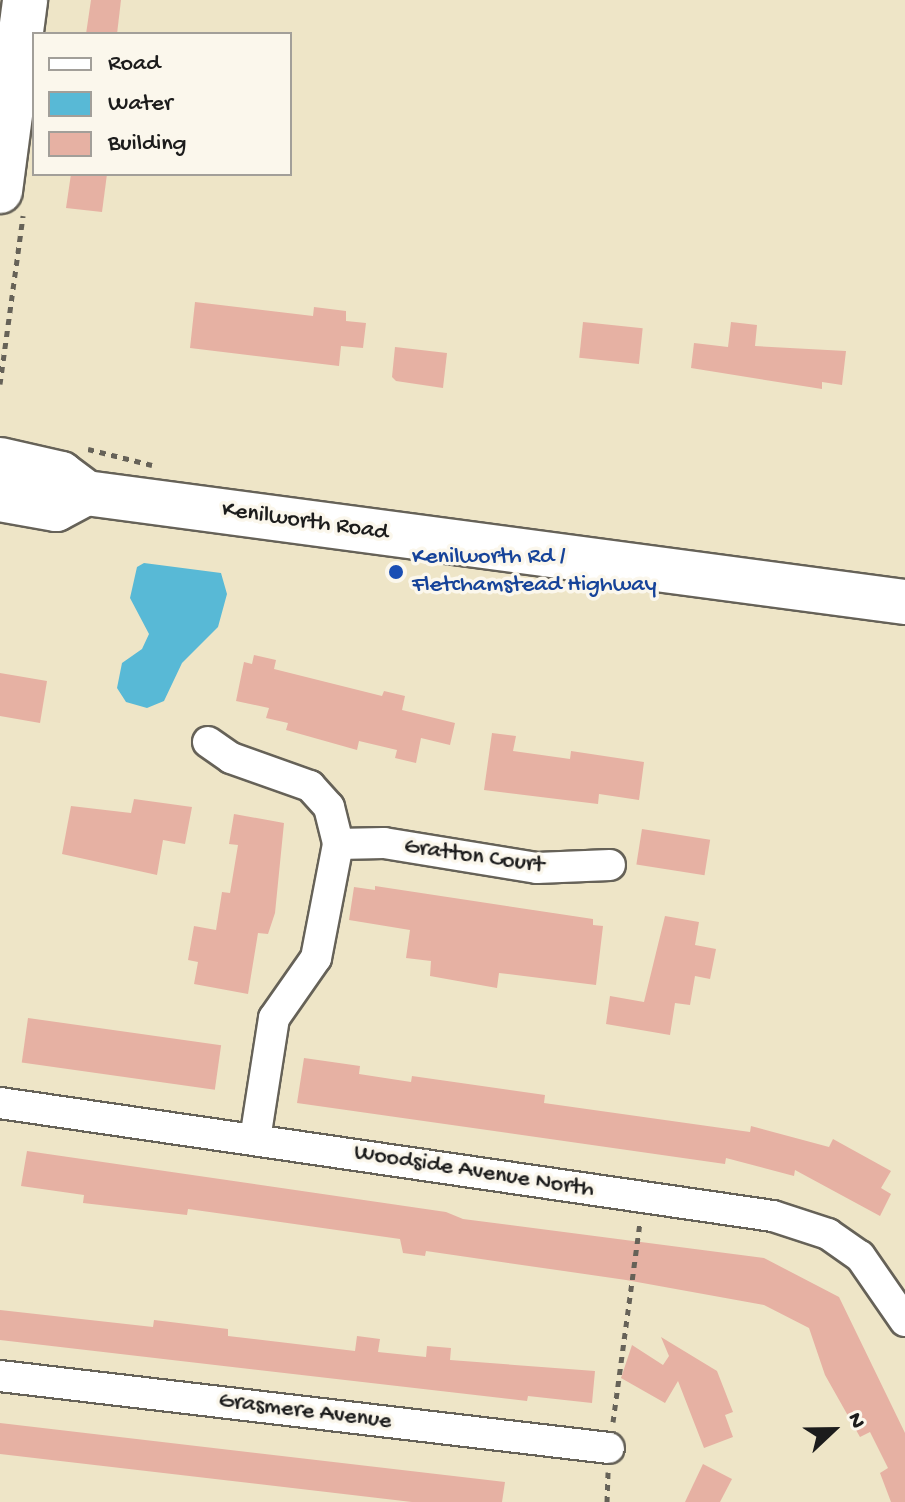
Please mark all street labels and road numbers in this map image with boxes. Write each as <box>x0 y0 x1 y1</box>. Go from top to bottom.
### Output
street label: Kenilworth Road <box>220 496 390 548</box>
street label: Gratton Court <box>402 833 546 881</box>
street label: Woodside Avenue North <box>352 1139 596 1205</box>
street label: Grasmere Avenue <box>217 1387 393 1437</box>

